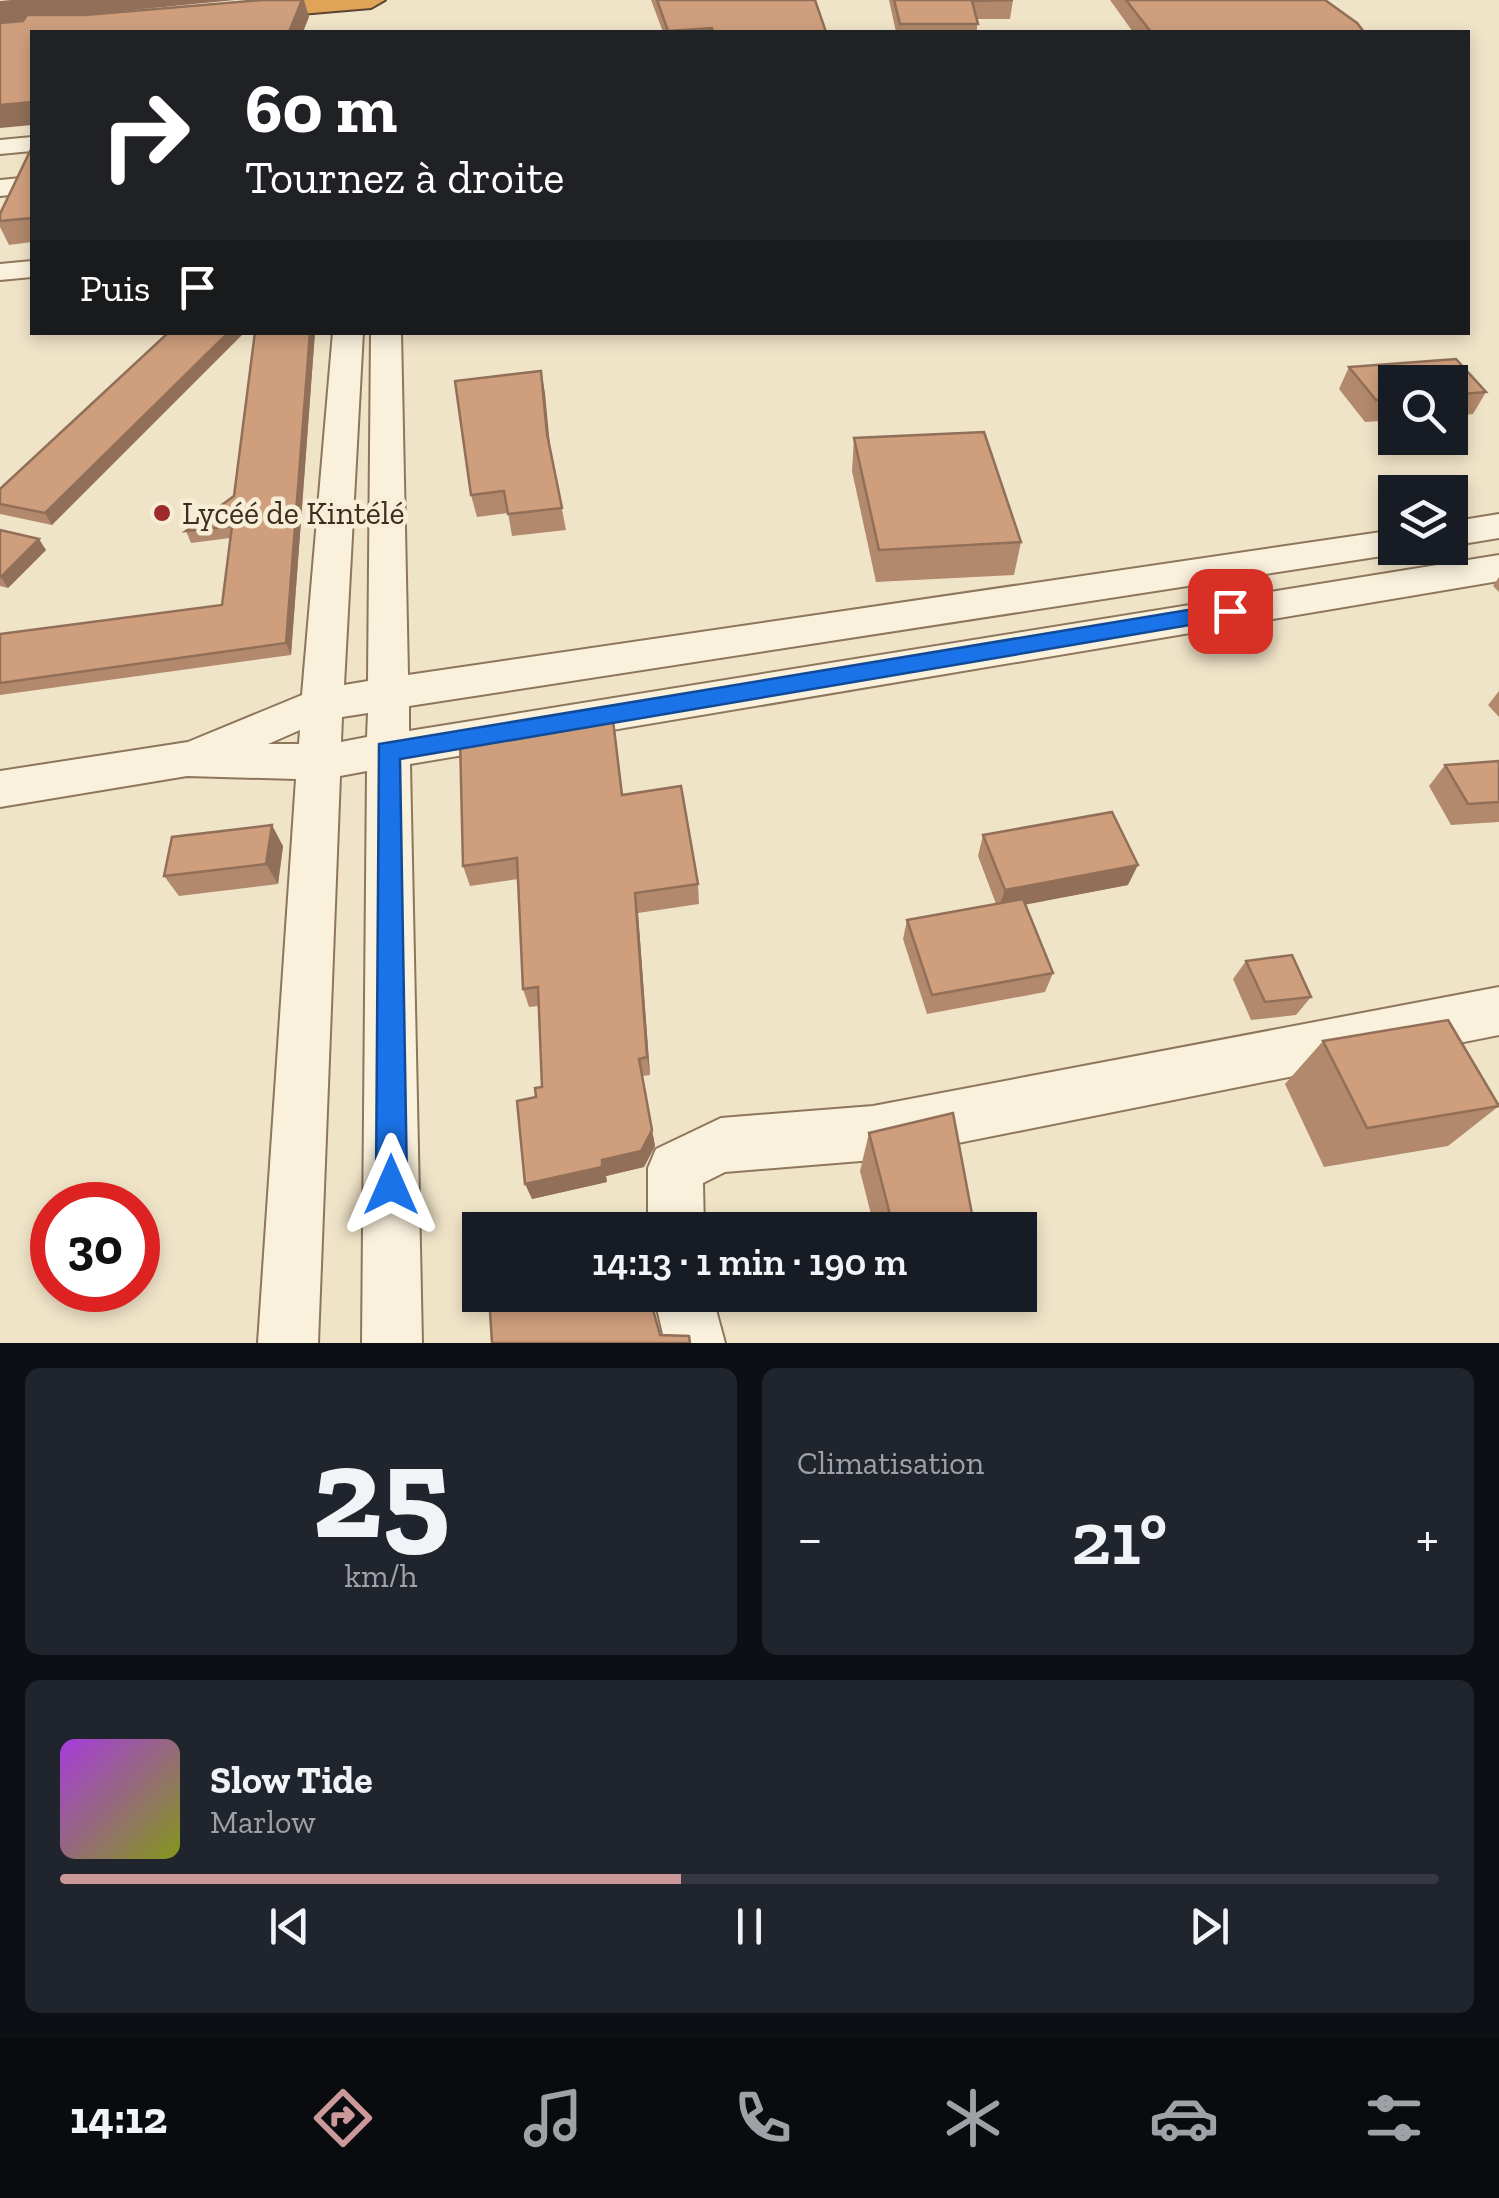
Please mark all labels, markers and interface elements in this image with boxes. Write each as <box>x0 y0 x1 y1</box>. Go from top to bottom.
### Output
text: 60 m <box>245 66 397 150</box>
icon: right <box>80 70 210 200</box>
text: Tournez à droite <box>245 151 564 205</box>
icon: arrive <box>170 260 225 315</box>
text: Puis <box>80 265 150 311</box>
map controls <box>1378 365 1468 565</box>
button: search <box>1378 365 1468 455</box>
button: layers <box>1378 475 1468 565</box>
place label: Lycéé de Kintélé <box>182 494 404 532</box>
marker: Lycéé de Kintélé <box>151 502 173 524</box>
pin <box>1188 569 1273 654</box>
icon: arrive <box>1203 584 1258 639</box>
position arrow <box>339 1133 443 1237</box>
speed limit sign: 30 <box>30 1182 160 1312</box>
text: 14:13 · 1 min · 190 m <box>592 1239 907 1285</box>
text: 25 <box>312 1414 450 1570</box>
text: Climatisation <box>797 1444 984 1482</box>
text: 21° <box>1071 1493 1167 1583</box>
text: − <box>797 1505 823 1571</box>
text: + <box>1416 1505 1439 1571</box>
text: km/h <box>344 1557 418 1595</box>
text: Slow Tide <box>210 1757 373 1803</box>
text: Marlow <box>210 1803 316 1841</box>
icon: previous <box>262 1899 317 1954</box>
icon: pause <box>722 1899 777 1954</box>
icon: next <box>1182 1899 1237 1954</box>
icon: directions <box>308 2083 378 2153</box>
icon: music <box>518 2083 588 2153</box>
icon: phone <box>728 2083 798 2153</box>
icon: climate <box>938 2083 1008 2153</box>
icon: car <box>1149 2083 1219 2153</box>
icon: filters <box>1359 2083 1429 2153</box>
text: 14:12 <box>70 2091 167 2145</box>

